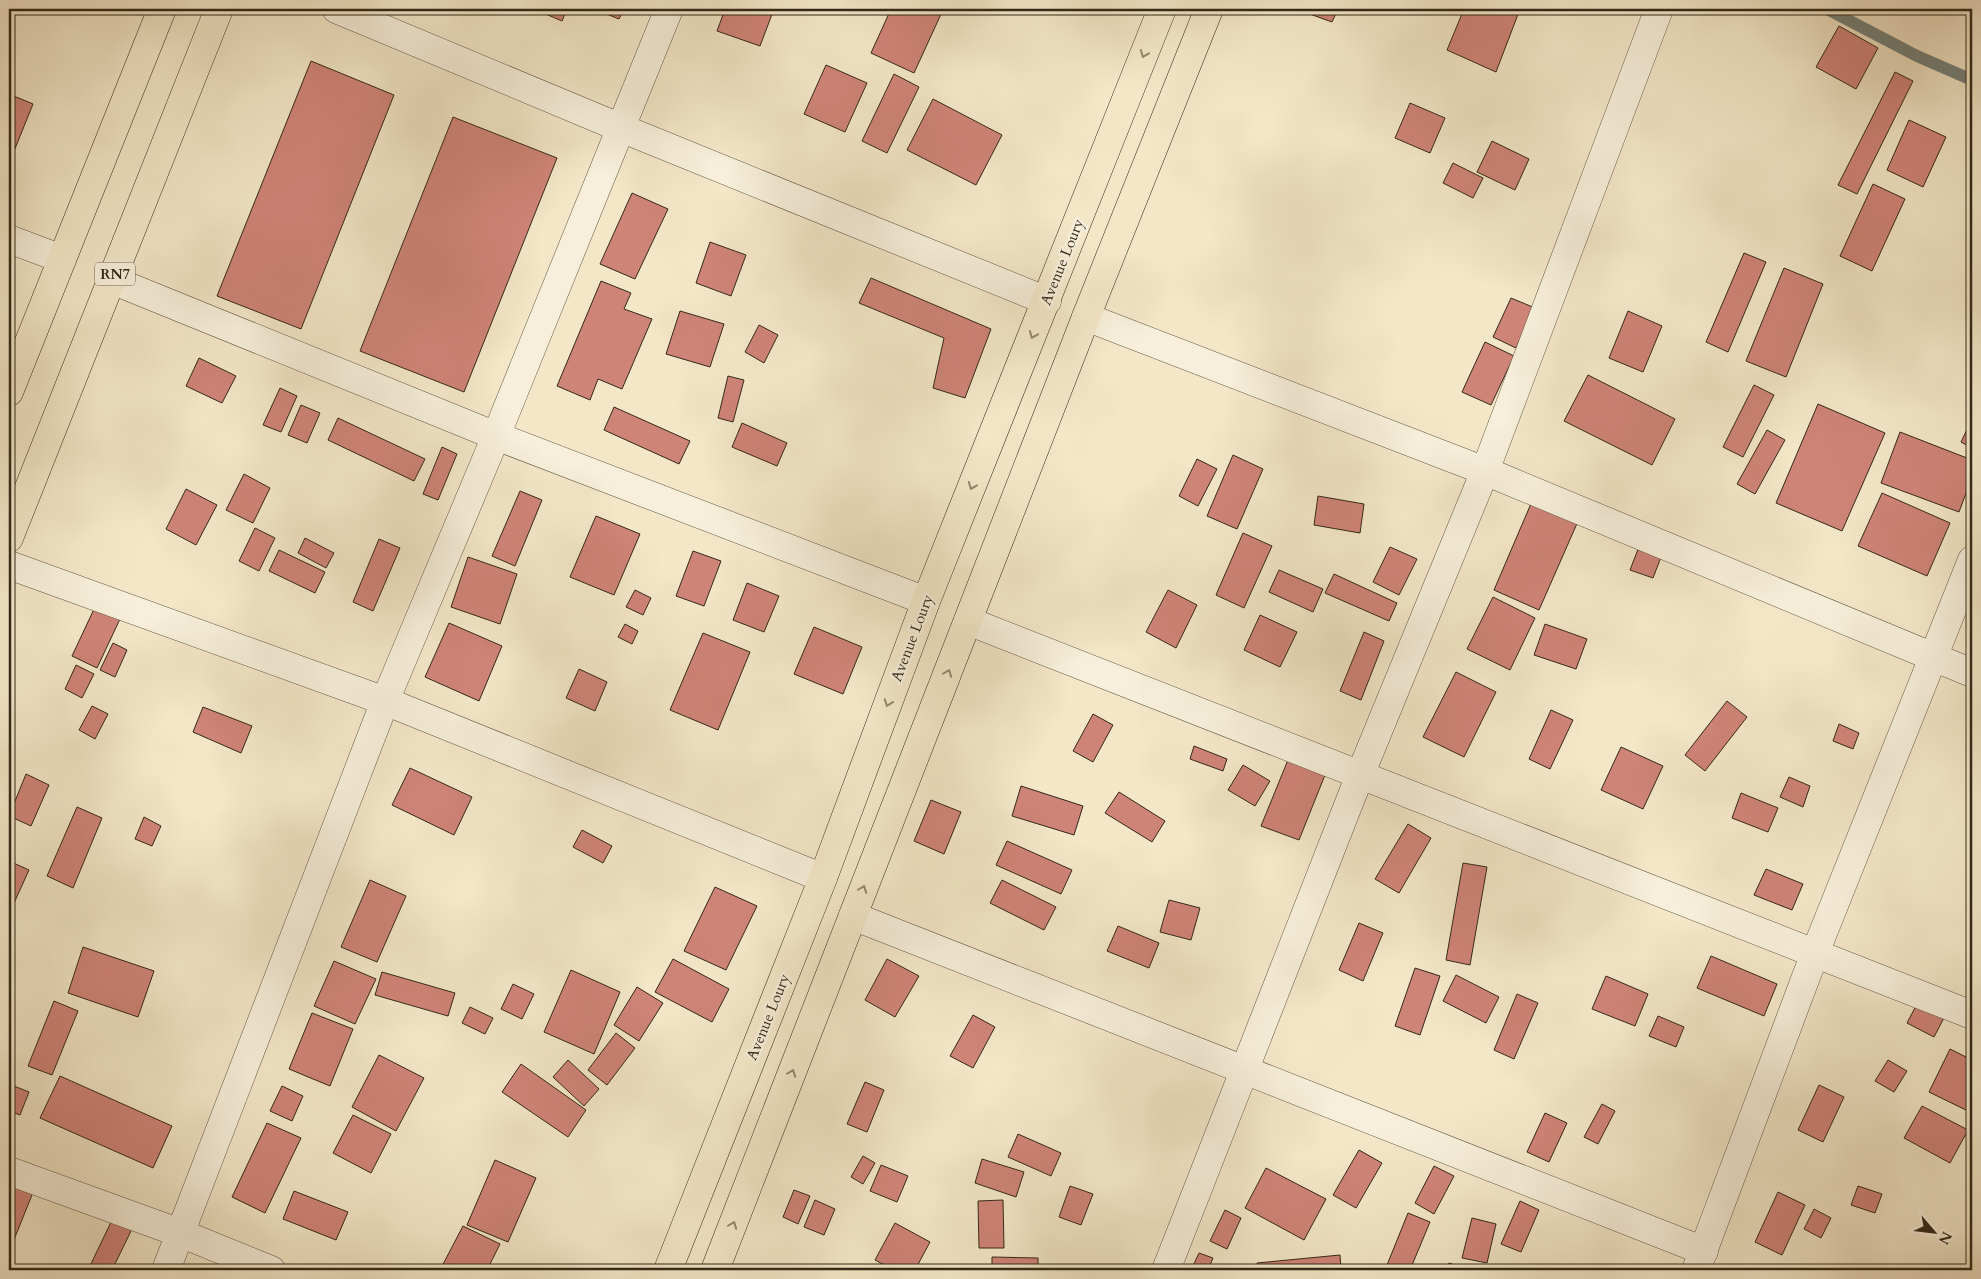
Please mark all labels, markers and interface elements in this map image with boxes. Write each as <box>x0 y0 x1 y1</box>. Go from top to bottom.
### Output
one-way arrow <box>1140 49 1151 58</box>
street label: Avenue Loury <box>1036 216 1088 308</box>
road number: RN7 <box>95 262 135 286</box>
one-way arrow <box>1028 330 1039 339</box>
one-way arrow <box>968 481 978 490</box>
street label: Avenue Loury <box>886 592 938 684</box>
one-way arrow <box>942 669 952 677</box>
one-way arrow <box>884 698 894 707</box>
one-way arrow <box>857 885 868 894</box>
street label: Avenue Loury <box>742 971 794 1063</box>
one-way arrow <box>786 1070 796 1078</box>
north arrow <box>1908 1206 1958 1256</box>
one-way arrow <box>727 1221 737 1230</box>
text: N <box>1934 1228 1956 1248</box>

